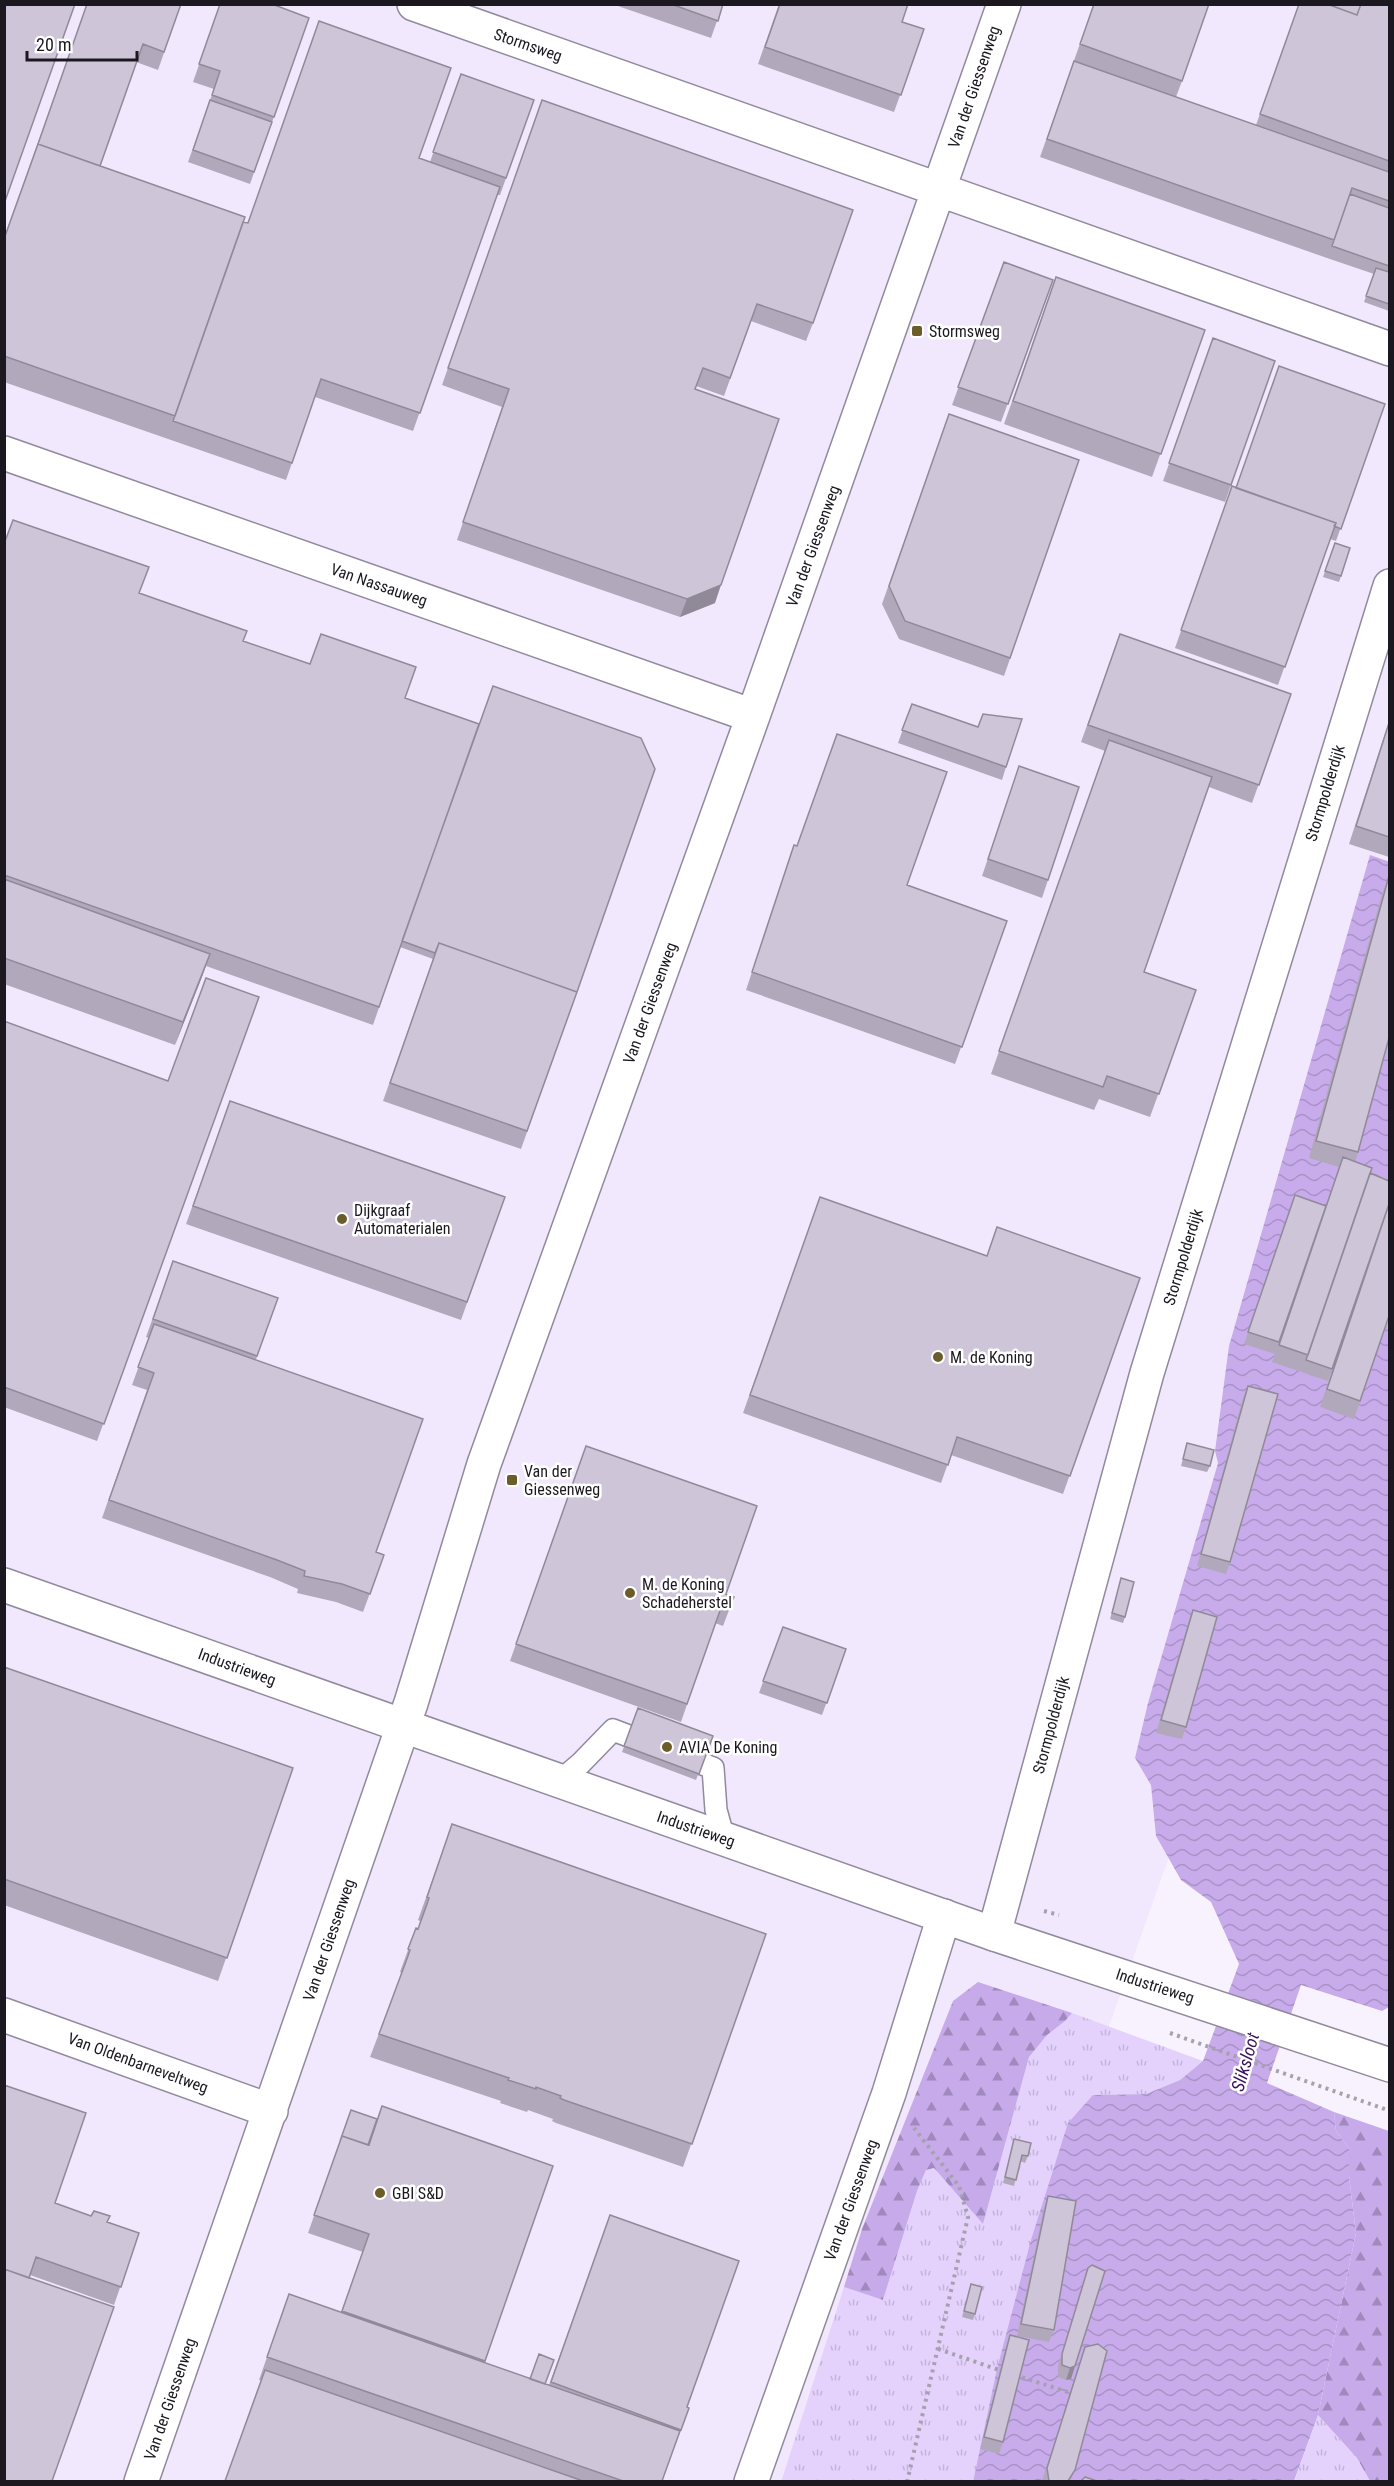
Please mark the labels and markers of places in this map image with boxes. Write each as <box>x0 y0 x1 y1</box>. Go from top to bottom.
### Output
place label: Stormsweg <box>929 322 1000 341</box>
marker: Stormsweg <box>910 324 924 338</box>
place label: Dijkgraaf Automaterialen <box>354 1201 451 1238</box>
marker: Dijkgraaf Automaterialen <box>335 1212 349 1226</box>
place label: M. de Koning <box>950 1348 1033 1367</box>
marker: M. de Koning <box>931 1350 945 1364</box>
place label: Van der Giessenweg <box>524 1462 600 1499</box>
marker: Van der Giessenweg <box>505 1473 519 1487</box>
place label: M. de Koning Schadeherstel <box>642 1575 732 1612</box>
marker: M. de Koning Schadeherstel <box>623 1586 637 1600</box>
place label: AVIA De Koning <box>679 1738 777 1757</box>
marker: AVIA De Koning <box>660 1740 674 1754</box>
place label: GBI S&D <box>392 2184 444 2203</box>
marker: GBI S&D <box>373 2186 387 2200</box>

